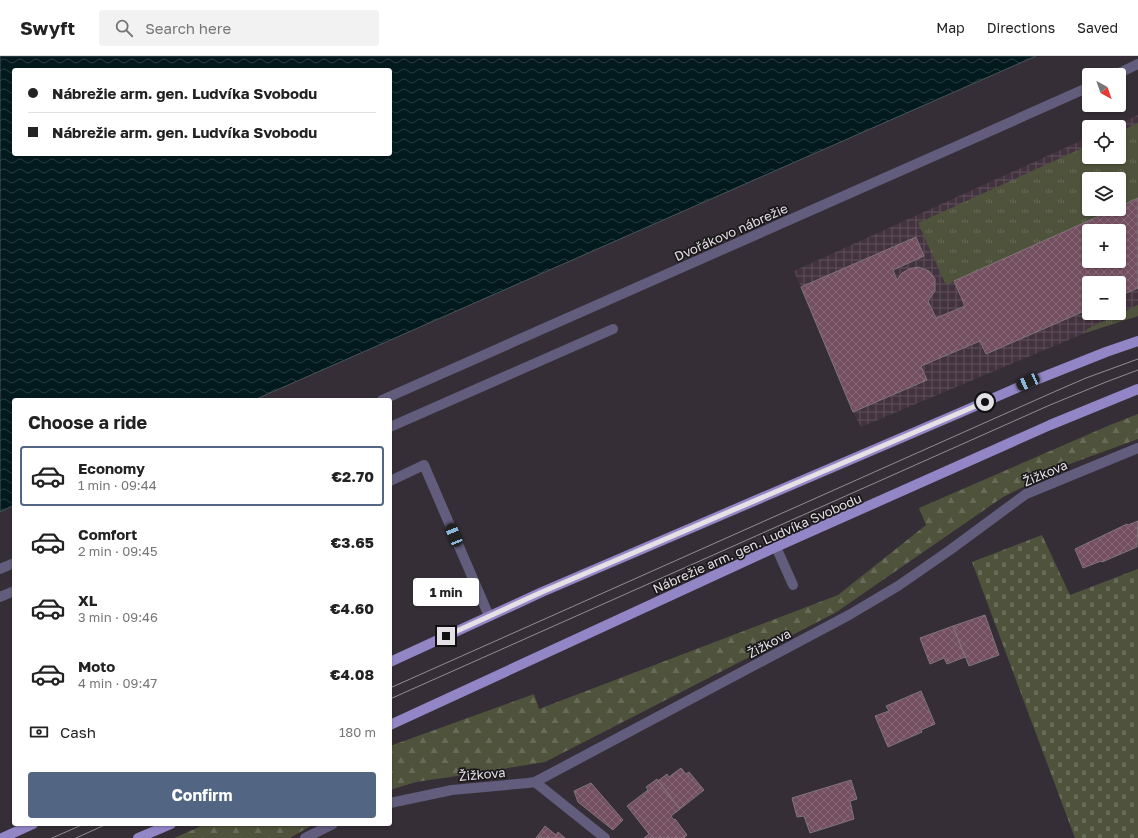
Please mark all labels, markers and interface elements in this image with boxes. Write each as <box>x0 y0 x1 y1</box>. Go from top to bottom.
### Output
search box <box>99 10 379 46</box>
text: Swyft <box>20 16 75 39</box>
icon: search <box>113 17 135 39</box>
text: Search here <box>145 19 231 37</box>
text: Map <box>936 19 965 36</box>
text: Directions <box>987 19 1055 36</box>
text: Saved <box>1077 19 1118 36</box>
north arrow <box>1082 68 1126 112</box>
map controls <box>1082 68 1126 320</box>
text: Nábrežie arm. gen. Ludvíka Svobodu <box>52 84 317 102</box>
button: locate <box>1082 120 1126 164</box>
text: Nábrežie arm. gen. Ludvíka Svobodu <box>52 123 317 141</box>
button: layers <box>1082 172 1126 216</box>
street label: Dvořákovo nábrežie <box>672 200 790 264</box>
button: + <box>1082 224 1126 268</box>
button: − <box>1082 276 1126 320</box>
car <box>1015 372 1041 392</box>
route start <box>976 393 994 411</box>
text: Choose a ride <box>28 411 147 433</box>
street label: Žižkova <box>1020 456 1070 490</box>
icon: car <box>30 458 66 494</box>
text: Economy <box>78 459 145 477</box>
text: €2.70 <box>332 467 374 485</box>
text: 1 min · 09:44 <box>78 477 157 493</box>
street label: Nábrežie arm. gen. Ludvíka Svobodu <box>650 490 864 596</box>
car <box>444 522 464 548</box>
icon: car <box>30 524 66 560</box>
text: Comfort <box>78 525 137 543</box>
text: €3.65 <box>331 533 374 551</box>
text: 2 min · 09:45 <box>78 543 157 559</box>
callout: 1 min <box>413 578 479 606</box>
text: 1 min <box>430 584 462 600</box>
icon: car <box>30 590 66 626</box>
text: XL <box>78 591 97 609</box>
text: €4.60 <box>330 599 374 617</box>
text: 3 min · 09:46 <box>78 609 158 625</box>
street label: Žižkova <box>745 625 793 661</box>
route end <box>437 627 455 645</box>
icon: car <box>30 656 66 692</box>
text: Moto <box>78 657 115 675</box>
text: €4.08 <box>330 665 374 683</box>
text: 4 min · 09:47 <box>78 675 157 691</box>
icon: cash <box>28 721 50 743</box>
text: Cash <box>60 723 96 741</box>
text: 180 m <box>339 724 376 740</box>
street label: Žižkova <box>458 764 506 784</box>
button: Confirm <box>28 772 376 818</box>

